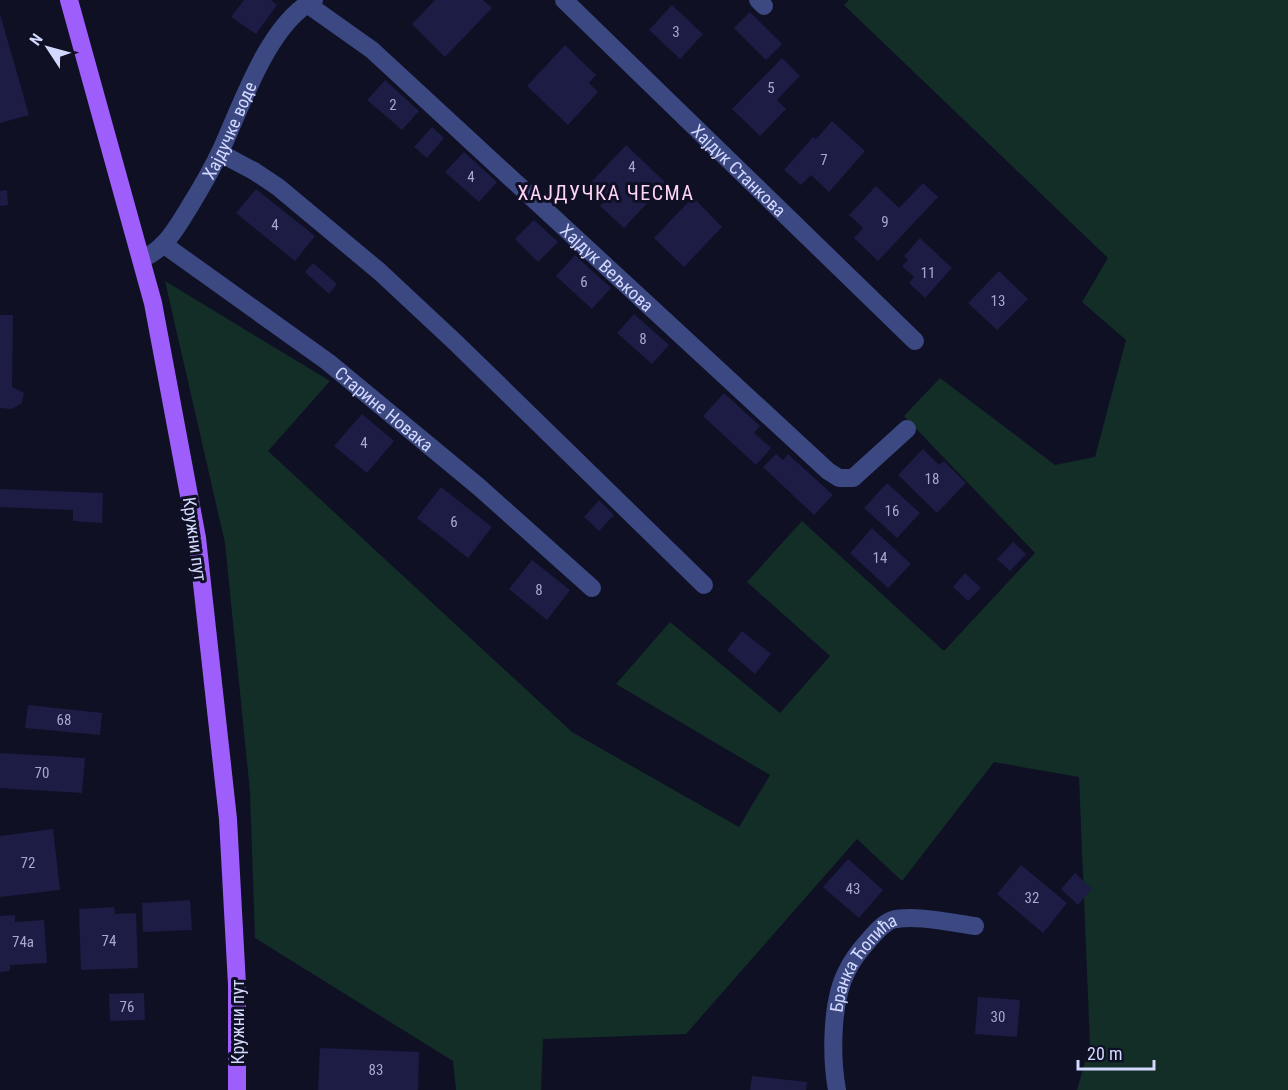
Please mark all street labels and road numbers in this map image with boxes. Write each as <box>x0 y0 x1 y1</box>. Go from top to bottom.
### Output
street label: Хајдучке воде <box>197 78 260 183</box>
street label: Хајдук Станкова <box>687 120 791 221</box>
street label: Хајдук Вељкова <box>556 219 658 315</box>
street label: Старине Новака <box>331 362 438 455</box>
street label: Кружни пут <box>179 496 211 583</box>
street label: Бранка Ћопића <box>825 909 899 1014</box>
street label: Кружни пут <box>227 979 248 1064</box>

